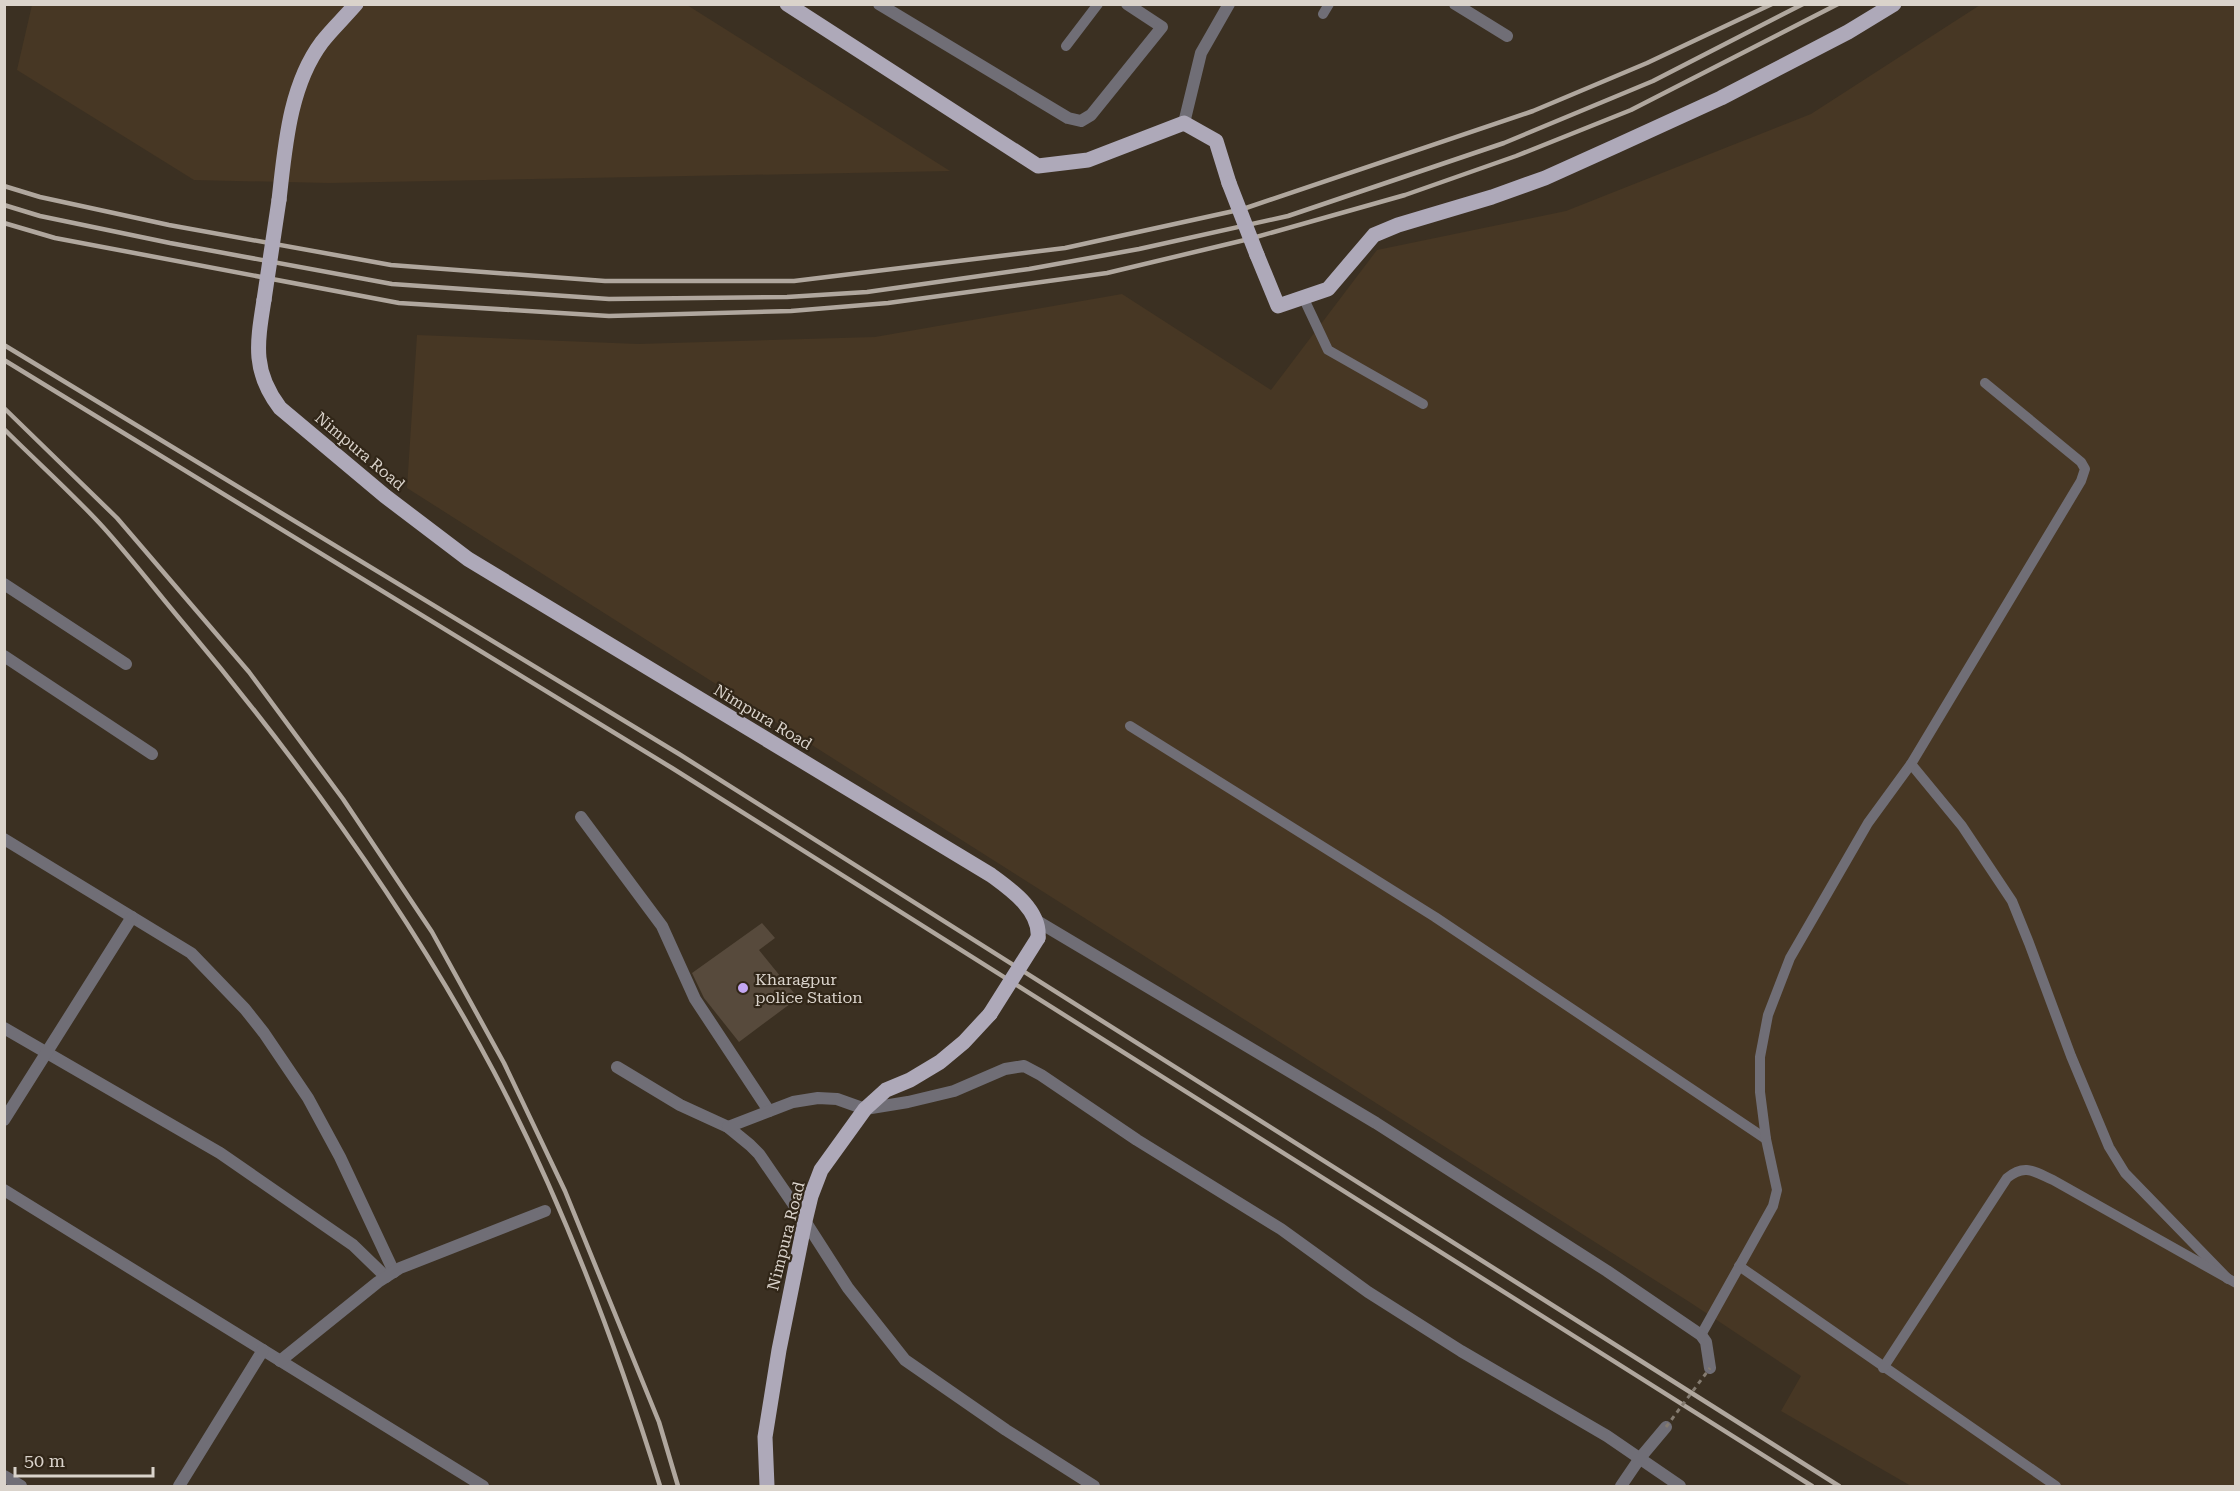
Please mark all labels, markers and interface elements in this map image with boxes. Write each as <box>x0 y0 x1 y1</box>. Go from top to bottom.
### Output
street label: Nimpura Road <box>311 408 409 494</box>
street label: Nimpura Road <box>710 680 816 754</box>
place label: Kharagpur police Station <box>755 970 863 1007</box>
marker: Kharagpur police Station <box>736 981 750 995</box>
street label: Nimpura Road <box>763 1180 809 1292</box>
scale bar <box>15 1440 153 1478</box>
text: 50 m <box>24 1450 65 1471</box>

